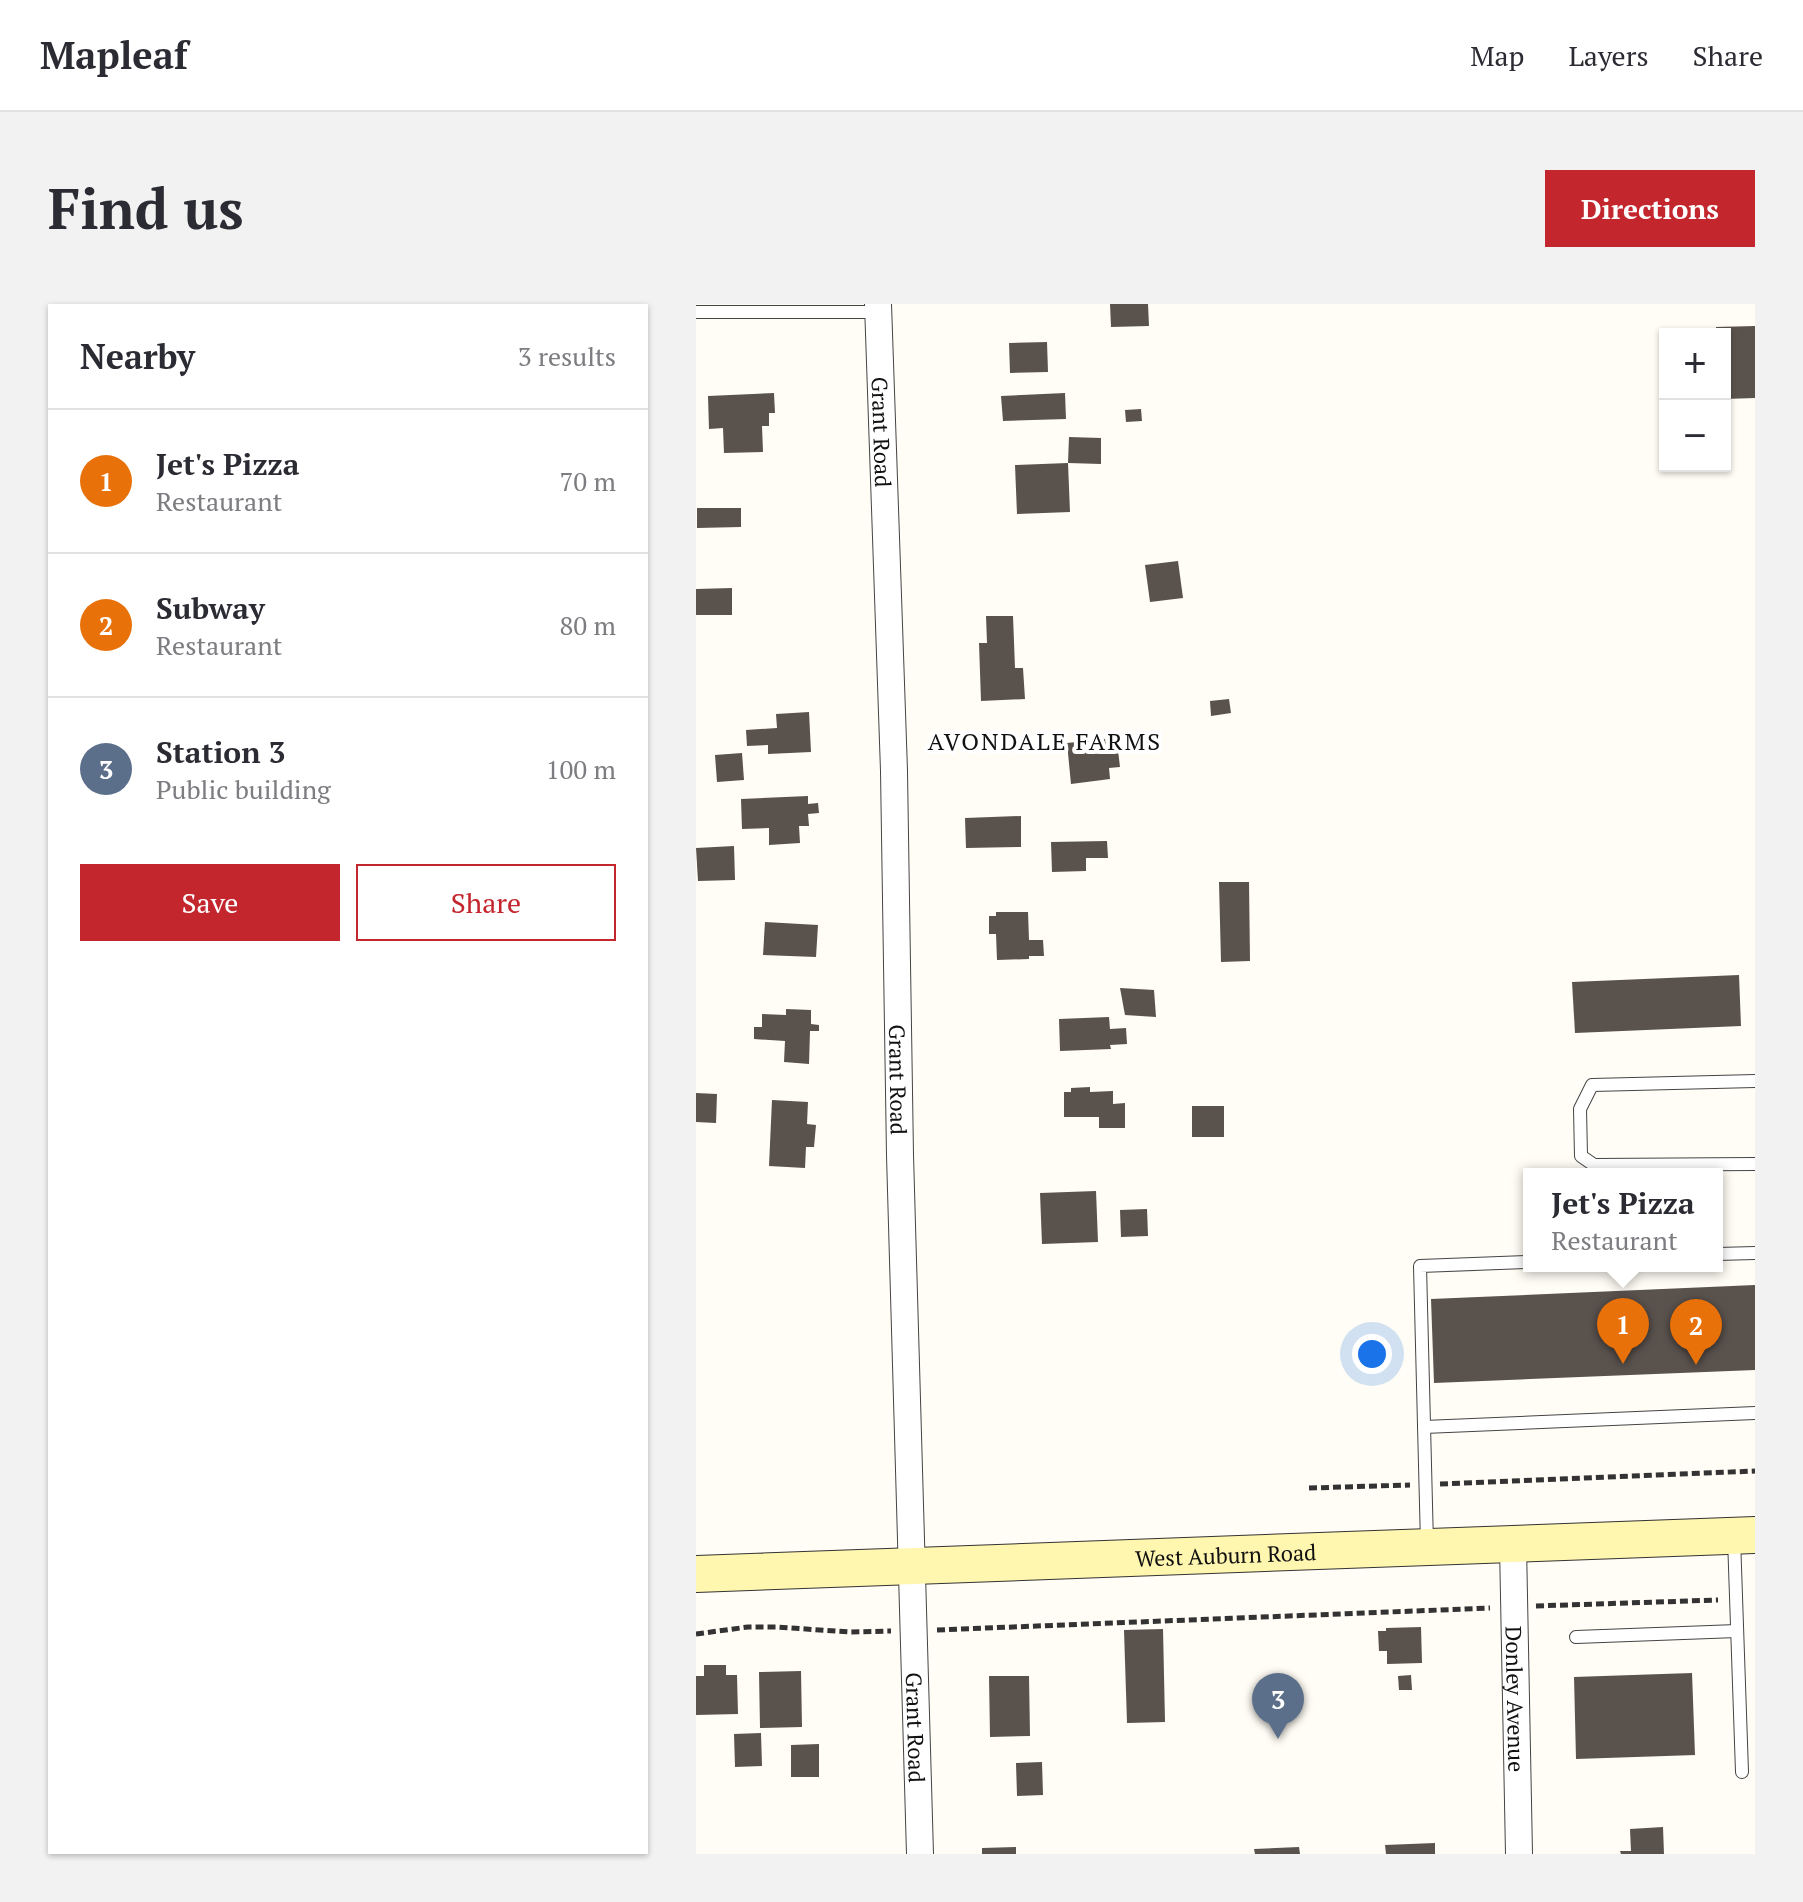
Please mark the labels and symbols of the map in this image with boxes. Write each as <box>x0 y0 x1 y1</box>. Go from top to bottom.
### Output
street label: Grant Road <box>866 376 899 488</box>
district label: AVONDALE FARMS <box>928 725 1162 757</box>
street label: Grant Road <box>883 1024 914 1135</box>
pin: 1 <box>1597 1298 1649 1364</box>
pin: 2 <box>1670 1299 1722 1365</box>
your location <box>1352 1334 1392 1374</box>
street label: West Auburn Road <box>1135 1537 1317 1572</box>
street label: Donley Avenue <box>1500 1626 1532 1772</box>
street label: Grant Road <box>900 1672 932 1783</box>
pin: 3 <box>1252 1673 1304 1739</box>

